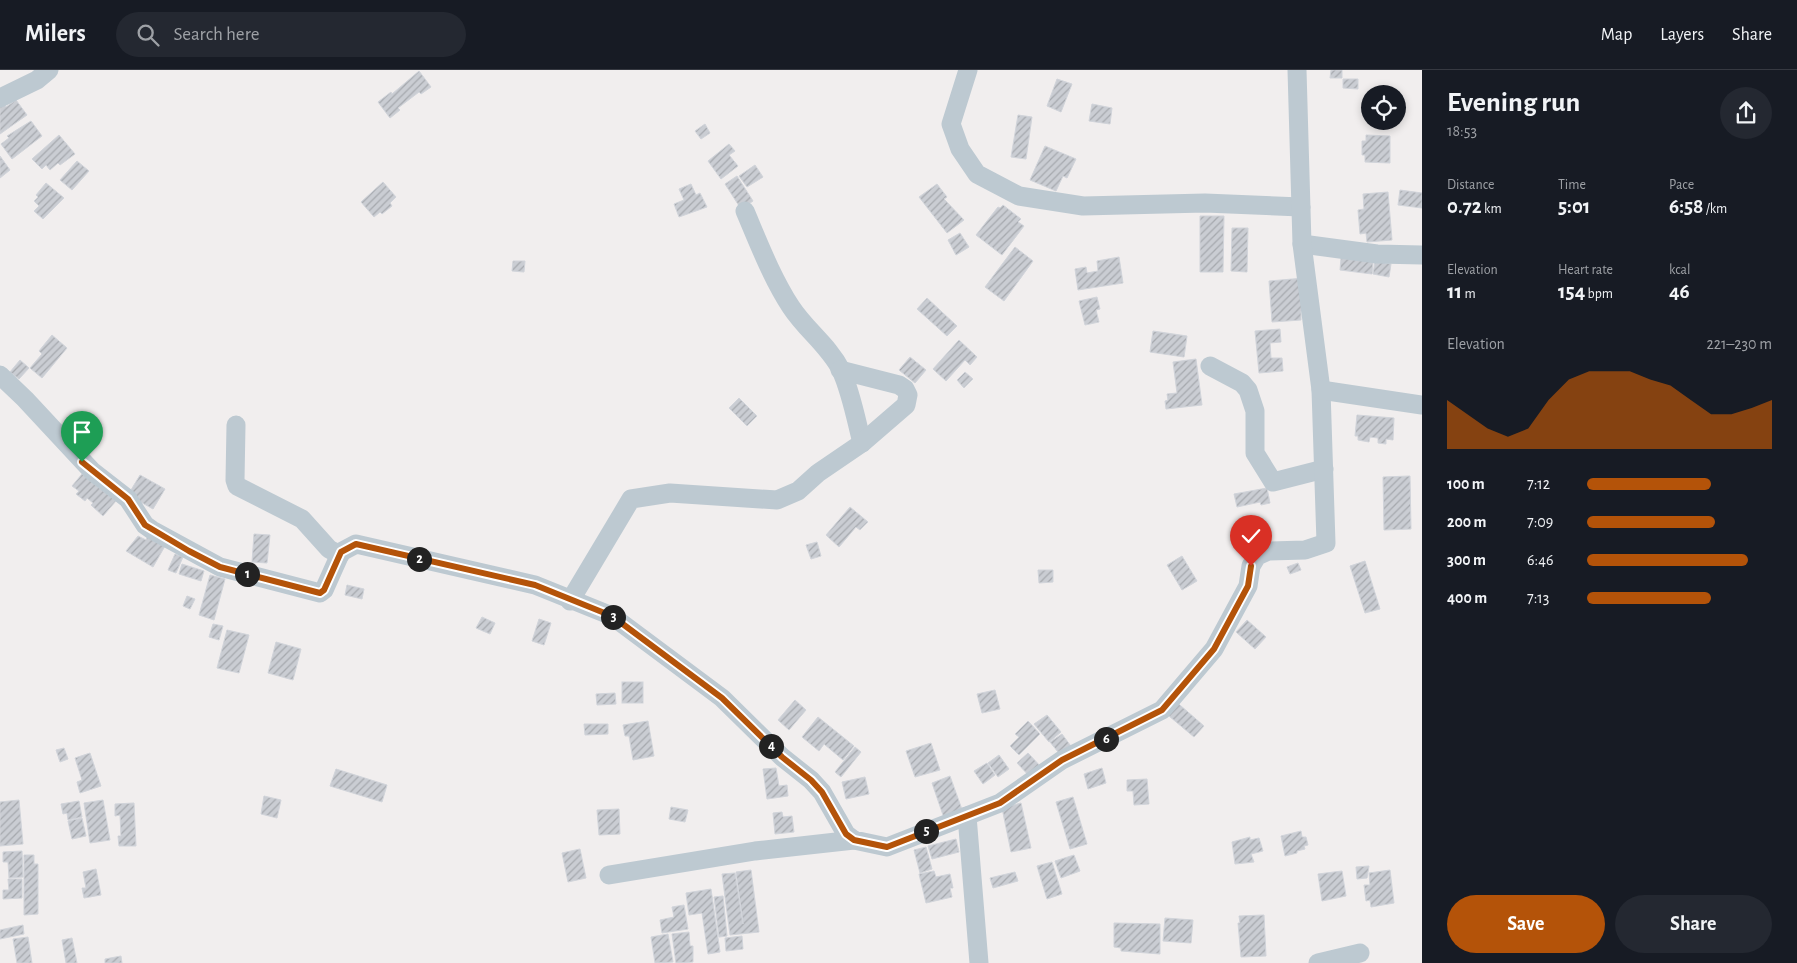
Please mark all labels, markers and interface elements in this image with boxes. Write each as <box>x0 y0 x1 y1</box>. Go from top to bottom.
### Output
search box <box>116 12 466 57</box>
icon: search <box>134 21 162 49</box>
text: Milers <box>25 22 86 46</box>
text: Search here <box>174 25 260 44</box>
text: Map <box>1601 26 1632 44</box>
text: Layers <box>1660 26 1704 44</box>
text: Share <box>1732 26 1772 44</box>
map controls <box>1361 85 1406 130</box>
button: locate <box>1361 85 1406 130</box>
button: share <box>1720 87 1772 139</box>
text: Evening run <box>1447 89 1580 117</box>
text: 18:53 <box>1447 123 1477 139</box>
text: Distance <box>1447 178 1494 192</box>
text: Time <box>1558 178 1586 192</box>
text: Pace <box>1669 178 1694 192</box>
text: 0.72 <box>1447 196 1482 217</box>
text: 5:01 <box>1558 196 1590 217</box>
text: 6:58 <box>1669 196 1703 217</box>
text: km <box>1482 202 1502 216</box>
text: /km <box>1703 202 1727 216</box>
text: Elevation <box>1447 263 1498 277</box>
text: Heart rate <box>1558 263 1613 277</box>
text: kcal <box>1669 263 1690 277</box>
text: 11 <box>1447 281 1462 302</box>
text: 154 <box>1558 281 1585 302</box>
text: 46 <box>1669 281 1690 302</box>
text: m <box>1462 287 1476 301</box>
text: bpm <box>1585 287 1613 301</box>
text: Elevation <box>1447 336 1505 352</box>
text: 221–230 m <box>1707 336 1772 352</box>
pin <box>61 411 103 462</box>
icon: arrive <box>68 418 96 446</box>
text: 100 m <box>1447 476 1485 492</box>
text: 7:12 <box>1527 476 1550 492</box>
text: 200 m <box>1447 514 1487 530</box>
text: 7:09 <box>1527 514 1553 530</box>
pin <box>1230 515 1272 566</box>
icon: check <box>1237 522 1265 550</box>
pin: 2 <box>406 546 432 572</box>
text: 2 <box>416 552 423 566</box>
text: 300 m <box>1447 552 1486 568</box>
text: 6:46 <box>1527 552 1553 568</box>
pin: 1 <box>234 562 260 586</box>
text: 1 <box>245 567 250 581</box>
text: 400 m <box>1447 590 1487 606</box>
text: 7:13 <box>1527 590 1549 606</box>
pin: 3 <box>600 604 626 630</box>
text: 3 <box>610 610 617 624</box>
pin: 6 <box>1094 726 1118 752</box>
text: 6 <box>1103 732 1110 746</box>
pin: 4 <box>758 734 784 758</box>
text: 4 <box>768 739 775 753</box>
pin: 5 <box>914 818 938 844</box>
text: 5 <box>923 824 930 838</box>
button: Save <box>1447 895 1605 953</box>
button: Share <box>1615 895 1772 953</box>

